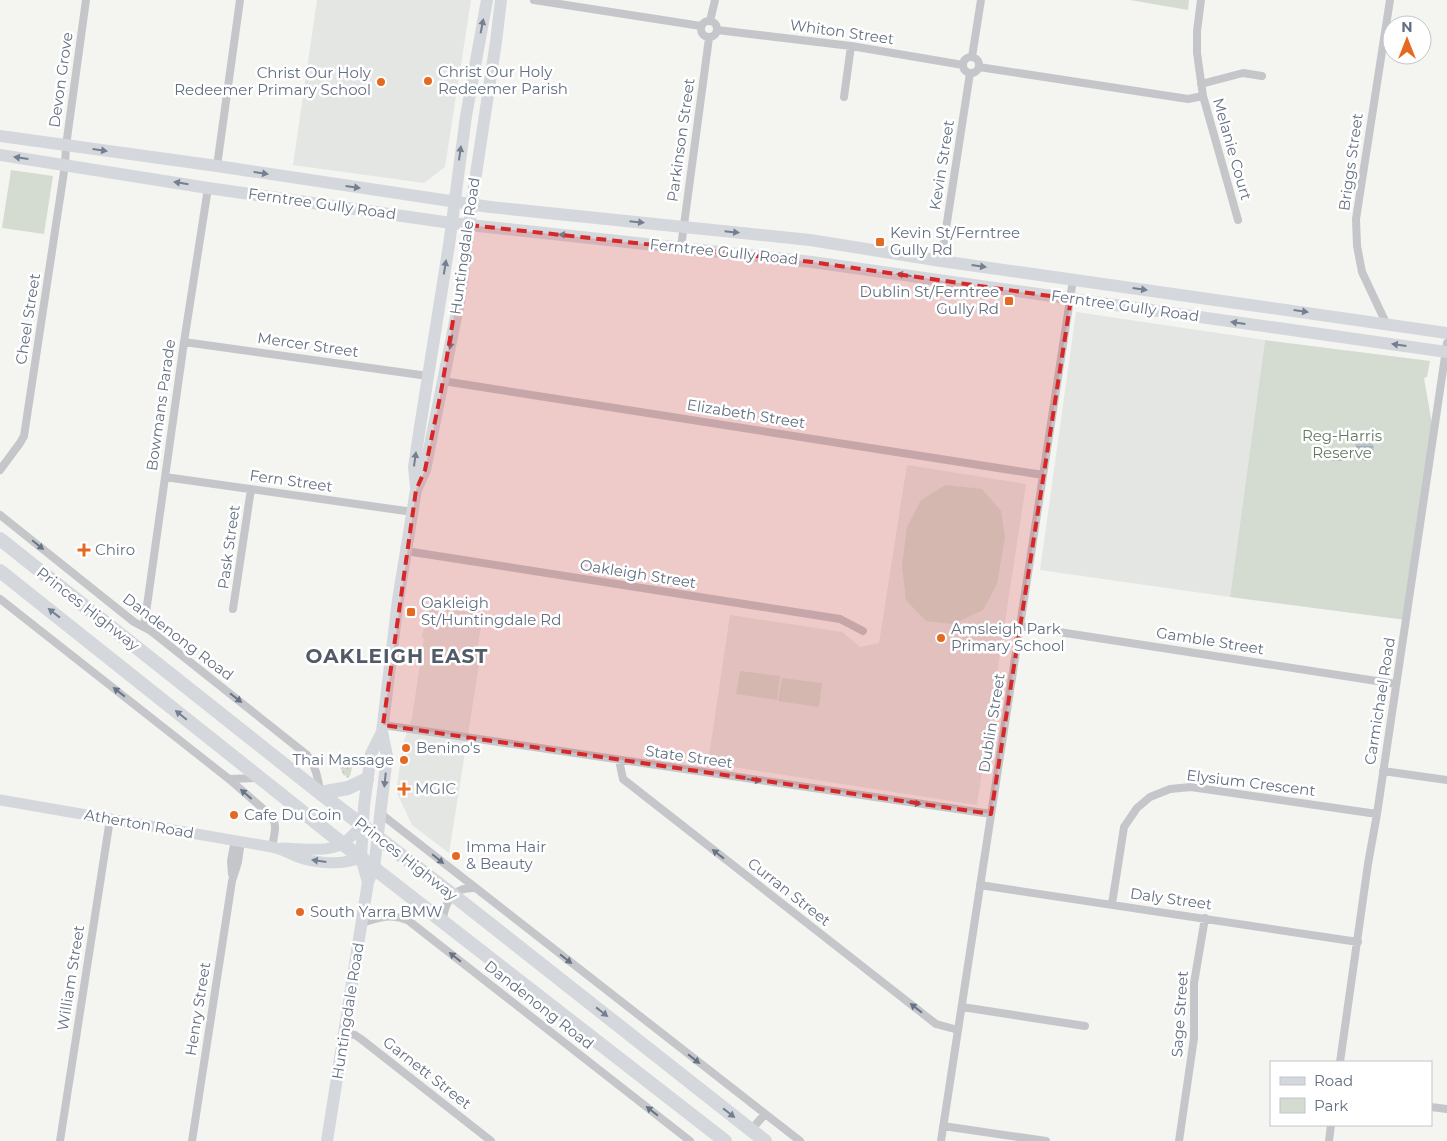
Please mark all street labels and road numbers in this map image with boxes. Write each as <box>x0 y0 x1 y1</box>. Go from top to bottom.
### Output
street label: Whiton Street <box>789 15 895 48</box>
street label: Devon Grove <box>44 31 77 129</box>
street label: Parkinson Street <box>662 77 699 203</box>
street label: Melanie Court <box>1209 96 1256 202</box>
street label: Briggs Street <box>1334 112 1367 212</box>
street label: Kevin Street <box>925 119 958 211</box>
street label: Huntingdale Road <box>445 176 484 316</box>
street label: Ferntree Gully Road <box>247 184 397 223</box>
street label: Ferntree Gully Road <box>649 234 799 269</box>
street label: Cheel Street <box>11 272 44 366</box>
street label: Ferntree Gully Road <box>1050 286 1200 325</box>
street label: Mercer Street <box>256 328 360 361</box>
street label: Bowmans Parade <box>142 338 179 472</box>
street label: Elizabeth Street <box>686 395 807 432</box>
street label: Fern Street <box>248 465 334 496</box>
street label: Pask Street <box>213 504 244 590</box>
street label: Oakleigh Street <box>579 555 697 592</box>
street label: Princes Highway <box>33 563 144 655</box>
street label: Dandenong Road <box>119 589 237 684</box>
street label: Gamble Street <box>1155 623 1265 658</box>
street label: Carmichael Road <box>1360 636 1399 766</box>
street label: Dublin Street <box>974 672 1009 774</box>
street label: State Street <box>644 741 734 772</box>
street label: Elysium Crescent <box>1186 765 1317 800</box>
street label: Atherton Road <box>83 805 195 842</box>
street label: Princes Highway <box>351 813 462 905</box>
street label: Curran Street <box>744 853 835 930</box>
street label: Daly Street <box>1129 883 1213 914</box>
street label: William Street <box>53 924 88 1032</box>
street label: Huntingdale Road <box>327 941 368 1081</box>
street label: Dandenong Road <box>481 956 598 1053</box>
street label: Henry Street <box>181 961 214 1057</box>
street label: Sage Street <box>1167 970 1192 1058</box>
street label: Garnett Street <box>379 1032 475 1113</box>

